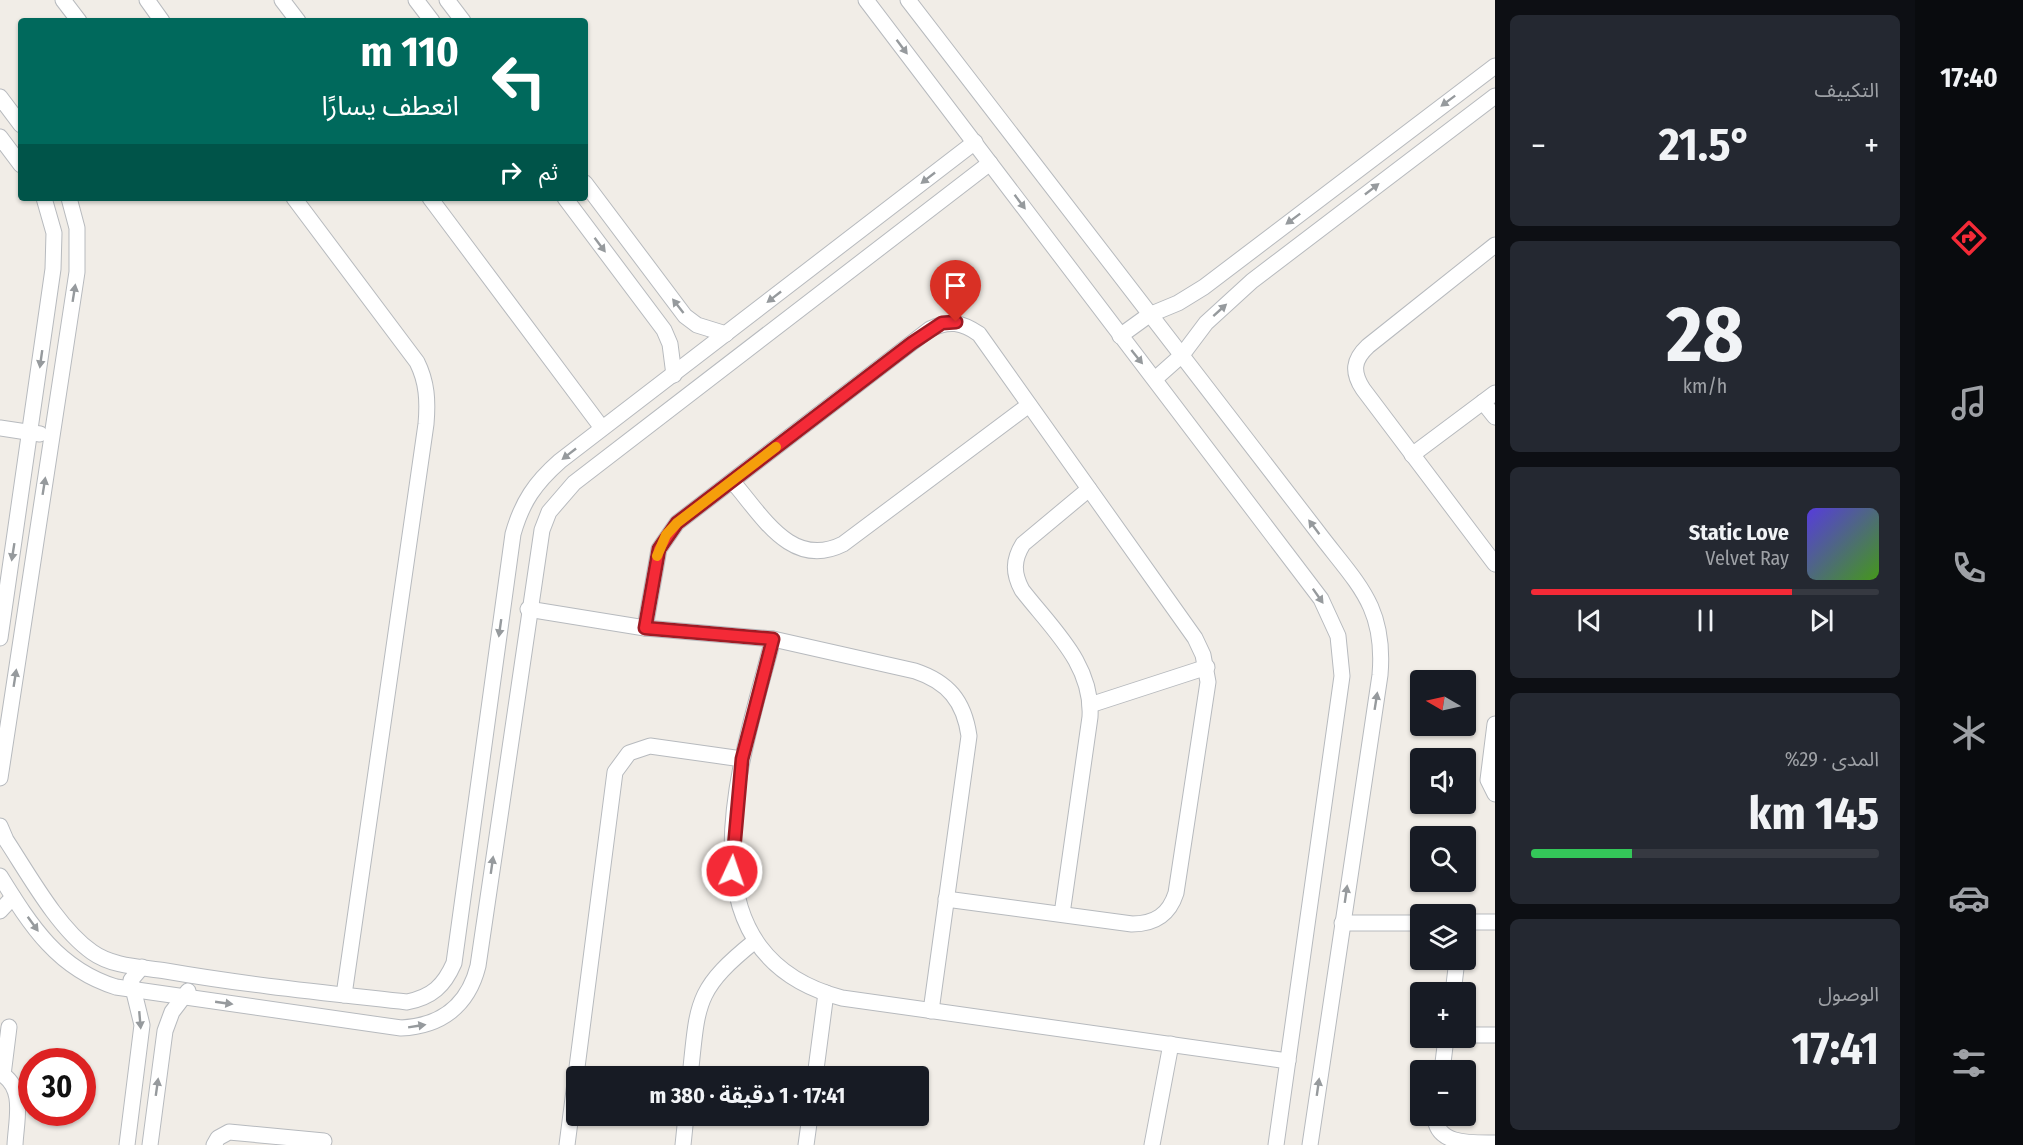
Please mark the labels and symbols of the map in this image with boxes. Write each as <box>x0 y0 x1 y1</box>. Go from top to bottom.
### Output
one-way arrow <box>895 39 907 54</box>
one-way arrow <box>1441 95 1456 107</box>
one-way arrow <box>921 172 936 184</box>
one-way arrow <box>1365 183 1380 195</box>
one-way arrow <box>1013 194 1025 209</box>
one-way arrow <box>1286 213 1301 225</box>
one-way arrow <box>594 237 606 252</box>
pin <box>930 260 981 322</box>
one-way arrow <box>69 283 78 302</box>
one-way arrow <box>766 291 782 304</box>
one-way arrow <box>671 298 684 314</box>
one-way arrow <box>1213 304 1227 318</box>
one-way arrow <box>1131 349 1144 365</box>
one-way arrow <box>36 350 46 369</box>
one-way arrow <box>561 448 577 460</box>
one-way arrow <box>40 476 49 495</box>
one-way arrow <box>1309 520 1321 535</box>
one-way arrow <box>8 543 17 562</box>
one-way arrow <box>1312 588 1324 604</box>
one-way arrow <box>496 618 505 637</box>
one-way arrow <box>11 669 20 688</box>
north arrow <box>1410 670 1476 736</box>
one-way arrow <box>1372 692 1381 711</box>
position arrow <box>700 839 764 903</box>
one-way arrow <box>488 855 497 874</box>
one-way arrow <box>1342 885 1351 904</box>
one-way arrow <box>27 916 39 932</box>
one-way arrow <box>215 999 234 1008</box>
one-way arrow <box>135 1011 145 1030</box>
one-way arrow <box>408 1022 427 1031</box>
speed limit sign: 30 <box>18 1048 96 1126</box>
one-way arrow <box>153 1077 162 1096</box>
one-way arrow <box>1314 1078 1323 1097</box>

